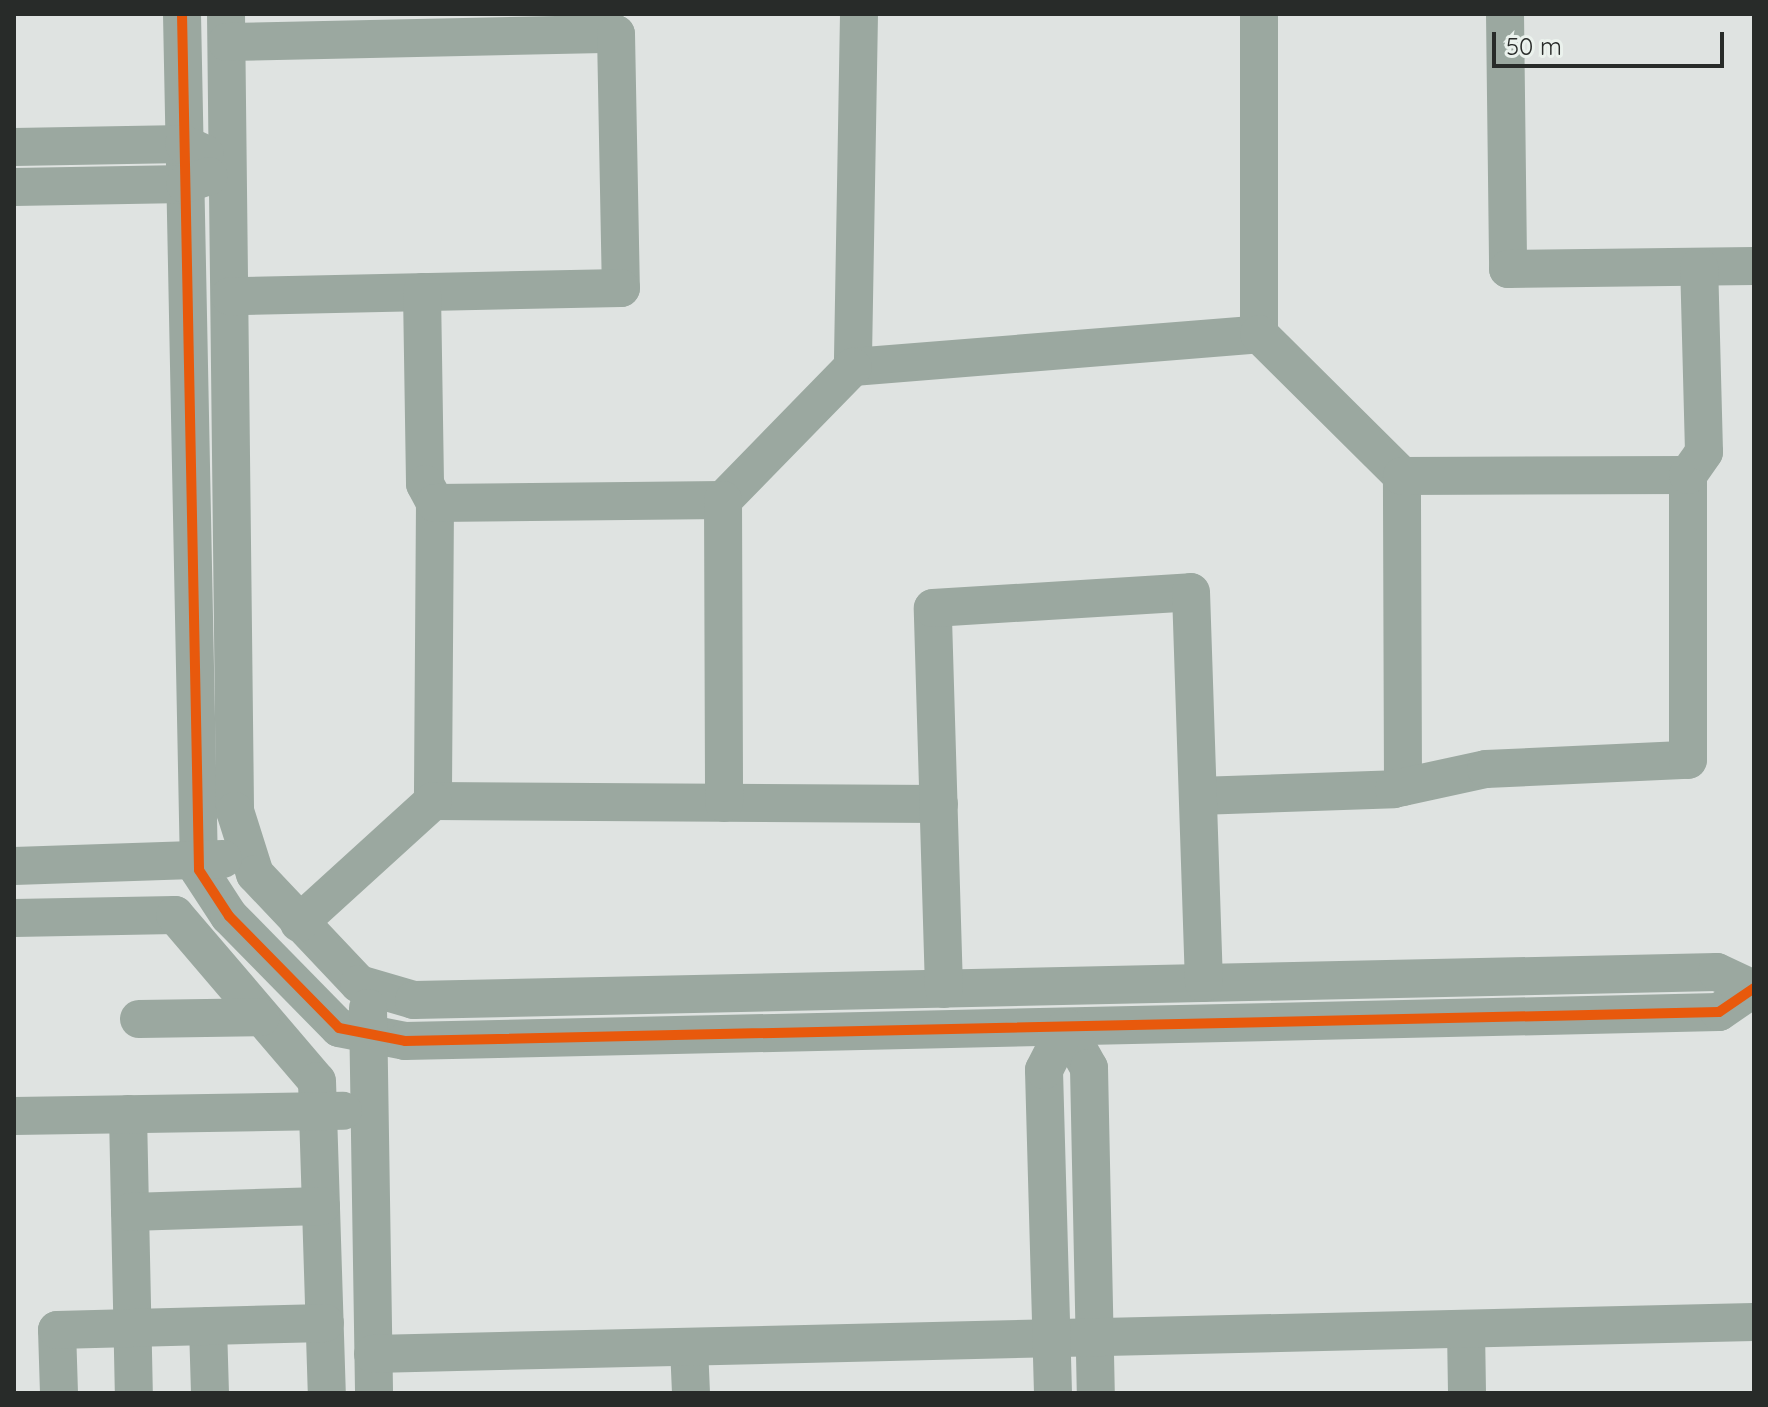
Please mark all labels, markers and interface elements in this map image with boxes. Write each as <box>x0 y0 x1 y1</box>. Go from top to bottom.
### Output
scale bar <box>1496 16 1728 66</box>
text: 50 m <box>1506 31 1562 61</box>

